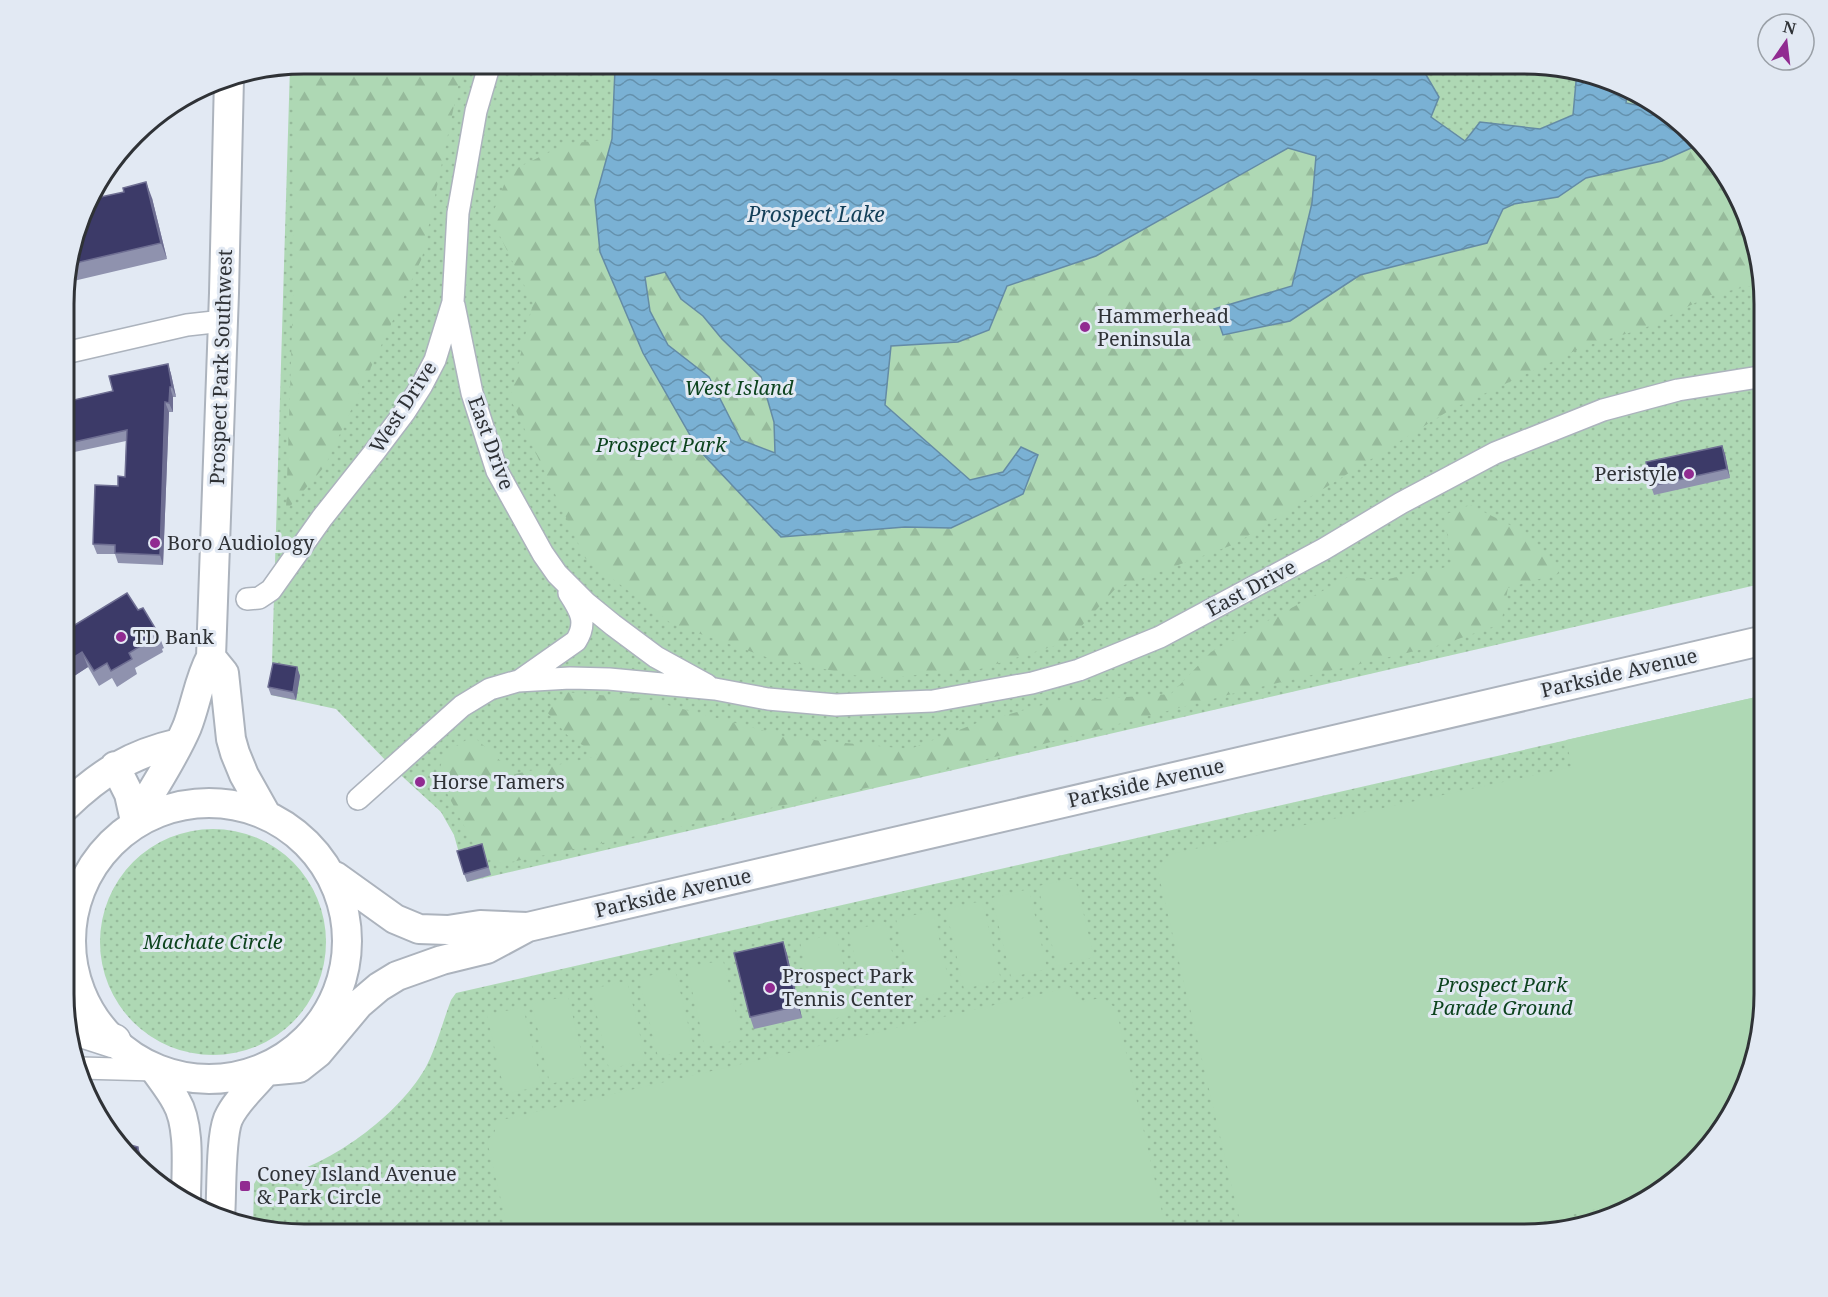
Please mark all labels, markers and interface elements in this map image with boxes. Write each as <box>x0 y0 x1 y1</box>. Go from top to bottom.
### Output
north arrow <box>1756 12 1816 72</box>
text: N <box>1781 15 1799 40</box>
water label: Prospect Lake <box>746 200 885 228</box>
street label: Prospect Park Southwest <box>203 249 238 485</box>
place label: Hammerhead Peninsula <box>1097 302 1229 352</box>
marker: Hammerhead Peninsula <box>1078 320 1092 334</box>
street label: West Drive <box>363 356 442 458</box>
park label: West Island <box>684 374 794 401</box>
street label: East Drive <box>462 392 521 493</box>
park label: Prospect Park <box>595 431 727 458</box>
place label: Peristyle <box>1594 460 1677 487</box>
marker: Peristyle <box>1682 467 1696 481</box>
place label: Boro Audiology <box>167 529 315 556</box>
marker: Boro Audiology <box>148 536 162 550</box>
street label: East Drive <box>1201 553 1300 622</box>
place label: TD Bank <box>133 623 214 650</box>
marker: TD Bank <box>114 630 128 644</box>
street label: Parkside Avenue <box>1538 641 1700 704</box>
street label: Parkside Avenue <box>1065 751 1227 814</box>
place label: Horse Tamers <box>432 768 565 795</box>
marker: Horse Tamers <box>413 775 427 789</box>
street label: Parkside Avenue <box>592 861 754 924</box>
park label: Machate Circle <box>142 928 283 955</box>
place label: Prospect Park Tennis Center <box>782 962 914 1012</box>
park label: Prospect Park Parade Ground <box>1430 971 1573 1021</box>
marker: Prospect Park Tennis Center <box>763 981 777 995</box>
place label: Coney Island Avenue & Park Circle <box>257 1160 457 1210</box>
marker: Coney Island Avenue & Park Circle <box>238 1179 252 1193</box>

